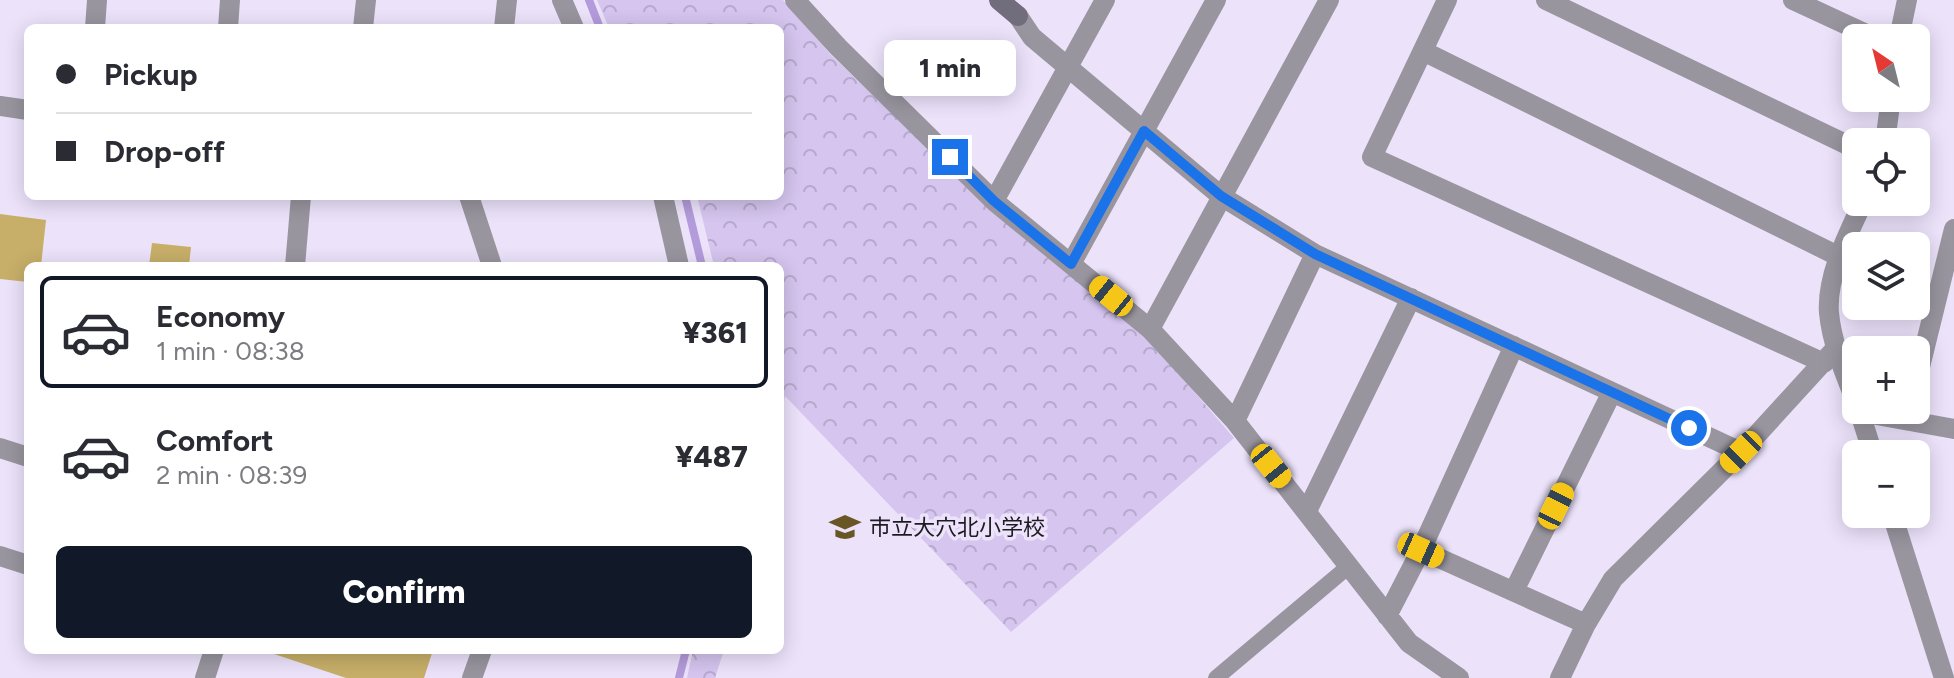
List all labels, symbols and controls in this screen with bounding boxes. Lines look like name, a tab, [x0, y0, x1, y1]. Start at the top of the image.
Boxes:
north arrow	[1842, 24, 1930, 112]
map controls	[1842, 24, 1930, 528]
callout: 1 min	[884, 41, 1016, 97]
text: 1 min	[919, 52, 981, 84]
text: Pickup	[104, 56, 198, 93]
button: locate	[1842, 128, 1930, 216]
text: Drop-off	[104, 133, 225, 170]
route end	[932, 139, 968, 175]
button: layers	[1842, 232, 1930, 320]
car	[1085, 272, 1137, 320]
icon: car	[60, 296, 132, 368]
text: Economy	[156, 298, 285, 335]
text: ¥361	[682, 314, 748, 351]
text: 1 min · 08:38	[156, 335, 305, 367]
button: +	[1842, 336, 1930, 424]
route start	[1671, 410, 1707, 446]
icon: car	[60, 420, 132, 492]
text: Comfort	[156, 422, 274, 459]
car	[1716, 427, 1766, 477]
text: ¥487	[675, 438, 748, 475]
car	[1247, 440, 1295, 492]
button: −	[1842, 440, 1930, 528]
text: 2 min · 08:39	[156, 459, 307, 491]
car	[1535, 479, 1577, 533]
school or university icon: 市立大穴北小学校	[828, 510, 862, 544]
place label: 市立大穴北小学校	[869, 514, 1045, 541]
car	[1394, 529, 1448, 571]
button: Confirm	[56, 546, 752, 638]

